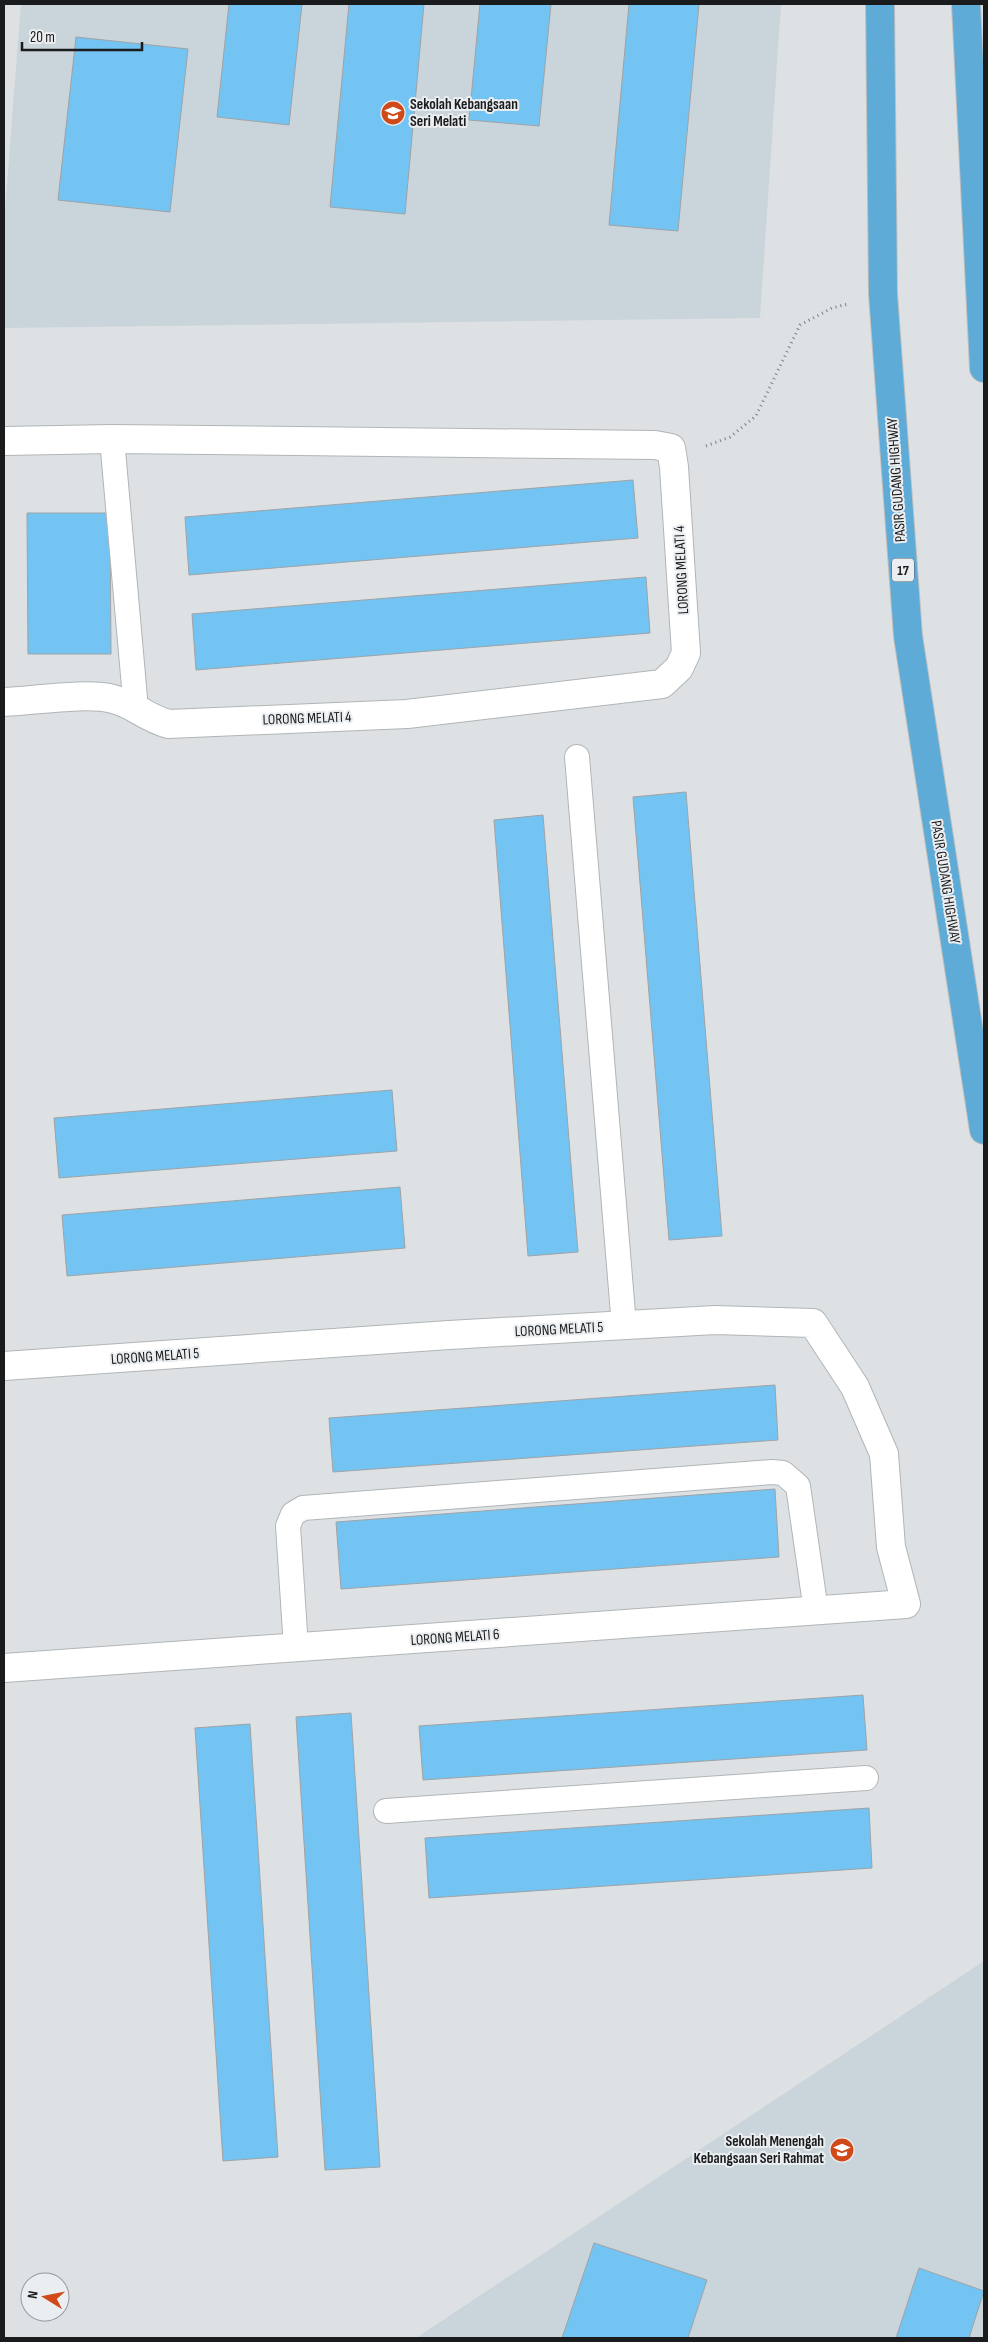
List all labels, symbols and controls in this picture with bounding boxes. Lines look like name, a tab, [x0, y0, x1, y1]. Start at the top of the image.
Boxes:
scale bar	[22, 20, 142, 52]
text: 20 m	[30, 28, 55, 47]
place label: Sekolah Kebangsaan Seri Melati	[410, 95, 518, 131]
school or university icon: Sekolah Kebangsaan Seri Melati	[380, 100, 406, 126]
street label: PASIR GUDANG HIGHWAY	[883, 416, 910, 543]
street label: LORONG MELATI 4	[670, 525, 693, 615]
road number: 17	[892, 558, 914, 582]
street label: LORONG MELATI 4	[262, 707, 352, 730]
street label: PASIR GUDANG HIGHWAY	[926, 819, 965, 946]
street label: LORONG MELATI 5	[514, 1318, 604, 1341]
street label: LORONG MELATI 5	[110, 1344, 200, 1369]
street label: LORONG MELATI 6	[410, 1625, 500, 1650]
place label: Sekolah Menengah Kebangsaan Seri Rahmat	[694, 2132, 824, 2168]
school or university icon: Sekolah Menengah Kebangsaan Seri Rahmat	[829, 2137, 855, 2163]
north arrow	[20, 2272, 70, 2322]
text: N	[24, 2290, 42, 2300]

